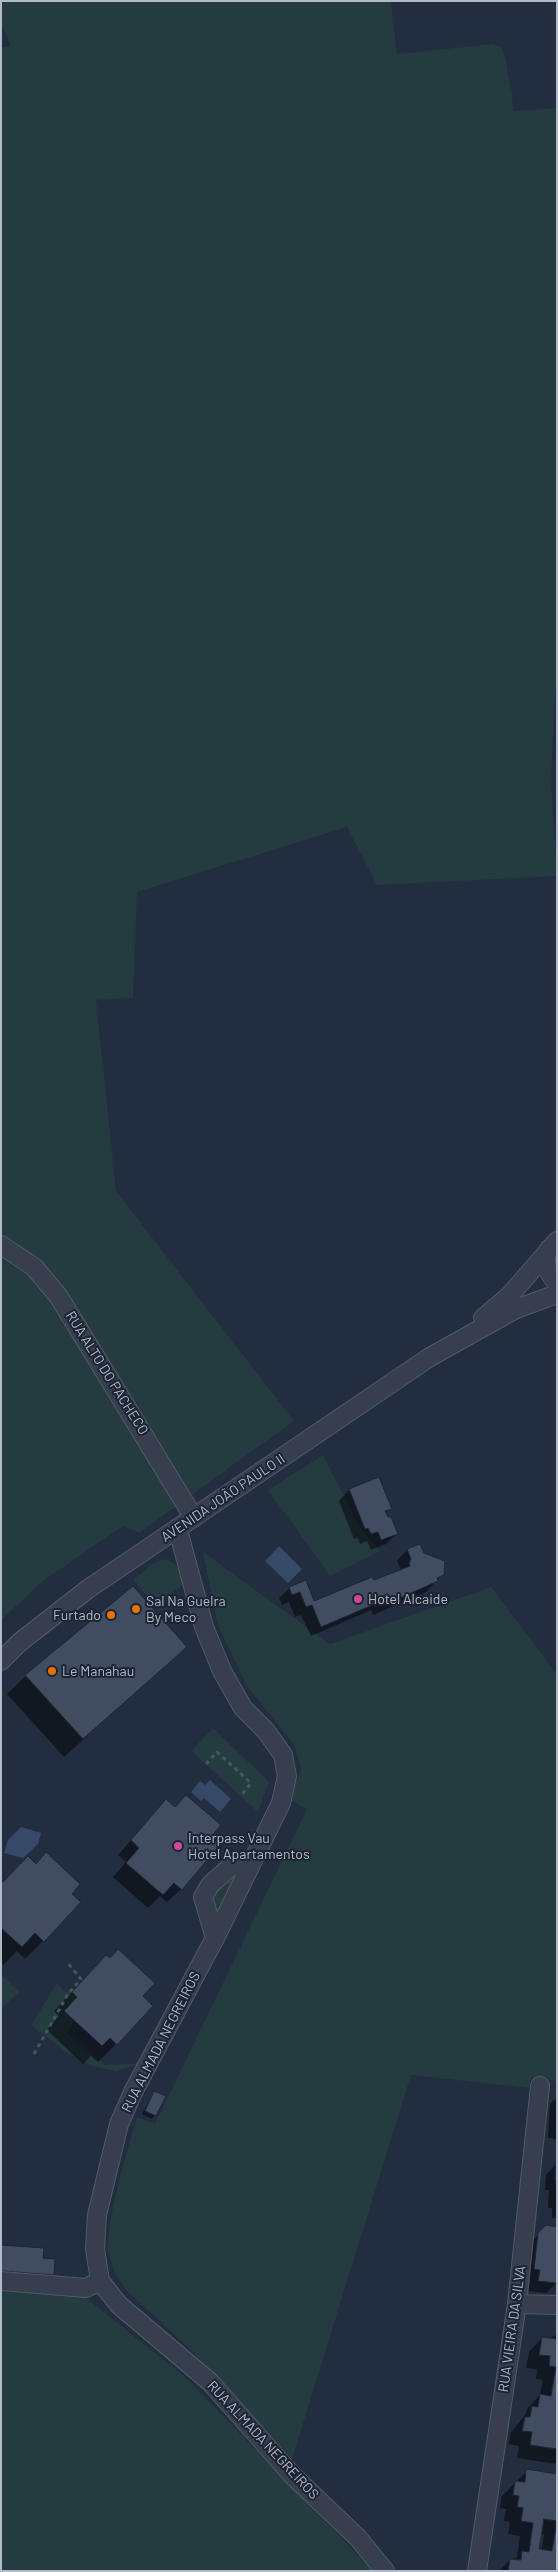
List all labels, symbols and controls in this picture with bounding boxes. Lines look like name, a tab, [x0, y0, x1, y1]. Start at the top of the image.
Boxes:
street label: RUA ALTO DO PACHECO	[62, 1308, 152, 1438]
street label: AVENIDA JOÃO PAULO II	[158, 1450, 288, 1546]
place label: Hotel Alcaide	[368, 1591, 448, 1607]
place label: Sal Na Guelra By Meco	[146, 1593, 226, 1625]
marker: Hotel Alcaide	[352, 1593, 364, 1605]
marker: Sal Na Guelra By Meco	[130, 1603, 142, 1615]
place label: Furtado	[53, 1607, 101, 1623]
marker: Furtado	[105, 1609, 117, 1621]
place label: Le Manahau	[62, 1663, 134, 1679]
marker: Le Manahau	[46, 1665, 58, 1677]
place label: Interpass Vau Hotel Apartamentos	[188, 1830, 310, 1862]
marker: Interpass Vau Hotel Apartamentos	[172, 1840, 184, 1852]
street label: RUA ALMADA NEGREIROS	[118, 1969, 204, 2115]
street label: RUA VIEIRA DA SILVA	[495, 2265, 529, 2393]
street label: RUA ALMADA NEGREIROS	[204, 2377, 322, 2503]

